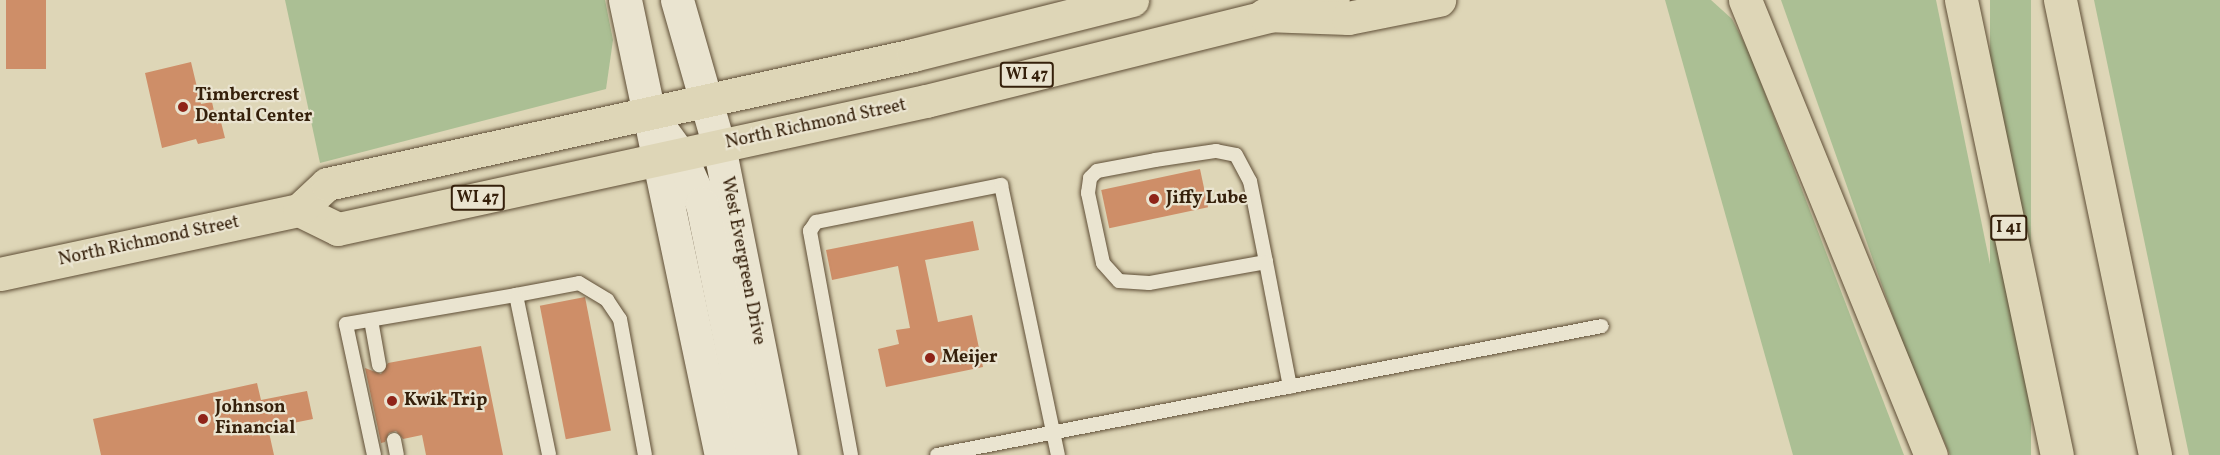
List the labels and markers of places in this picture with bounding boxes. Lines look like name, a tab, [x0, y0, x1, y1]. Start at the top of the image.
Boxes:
place label: Timbercrest Dental Center	[195, 86, 312, 128]
marker: Timbercrest Dental Center	[176, 100, 190, 114]
place label: Jiffy Lube	[1166, 188, 1248, 210]
marker: Jiffy Lube	[1147, 192, 1161, 206]
place label: Meijer	[942, 347, 997, 369]
marker: Meijer	[923, 351, 937, 365]
place label: Kwik Trip	[404, 390, 488, 412]
marker: Kwik Trip	[385, 394, 399, 408]
place label: Johnson Financial	[215, 398, 295, 440]
marker: Johnson Financial	[196, 412, 210, 426]

